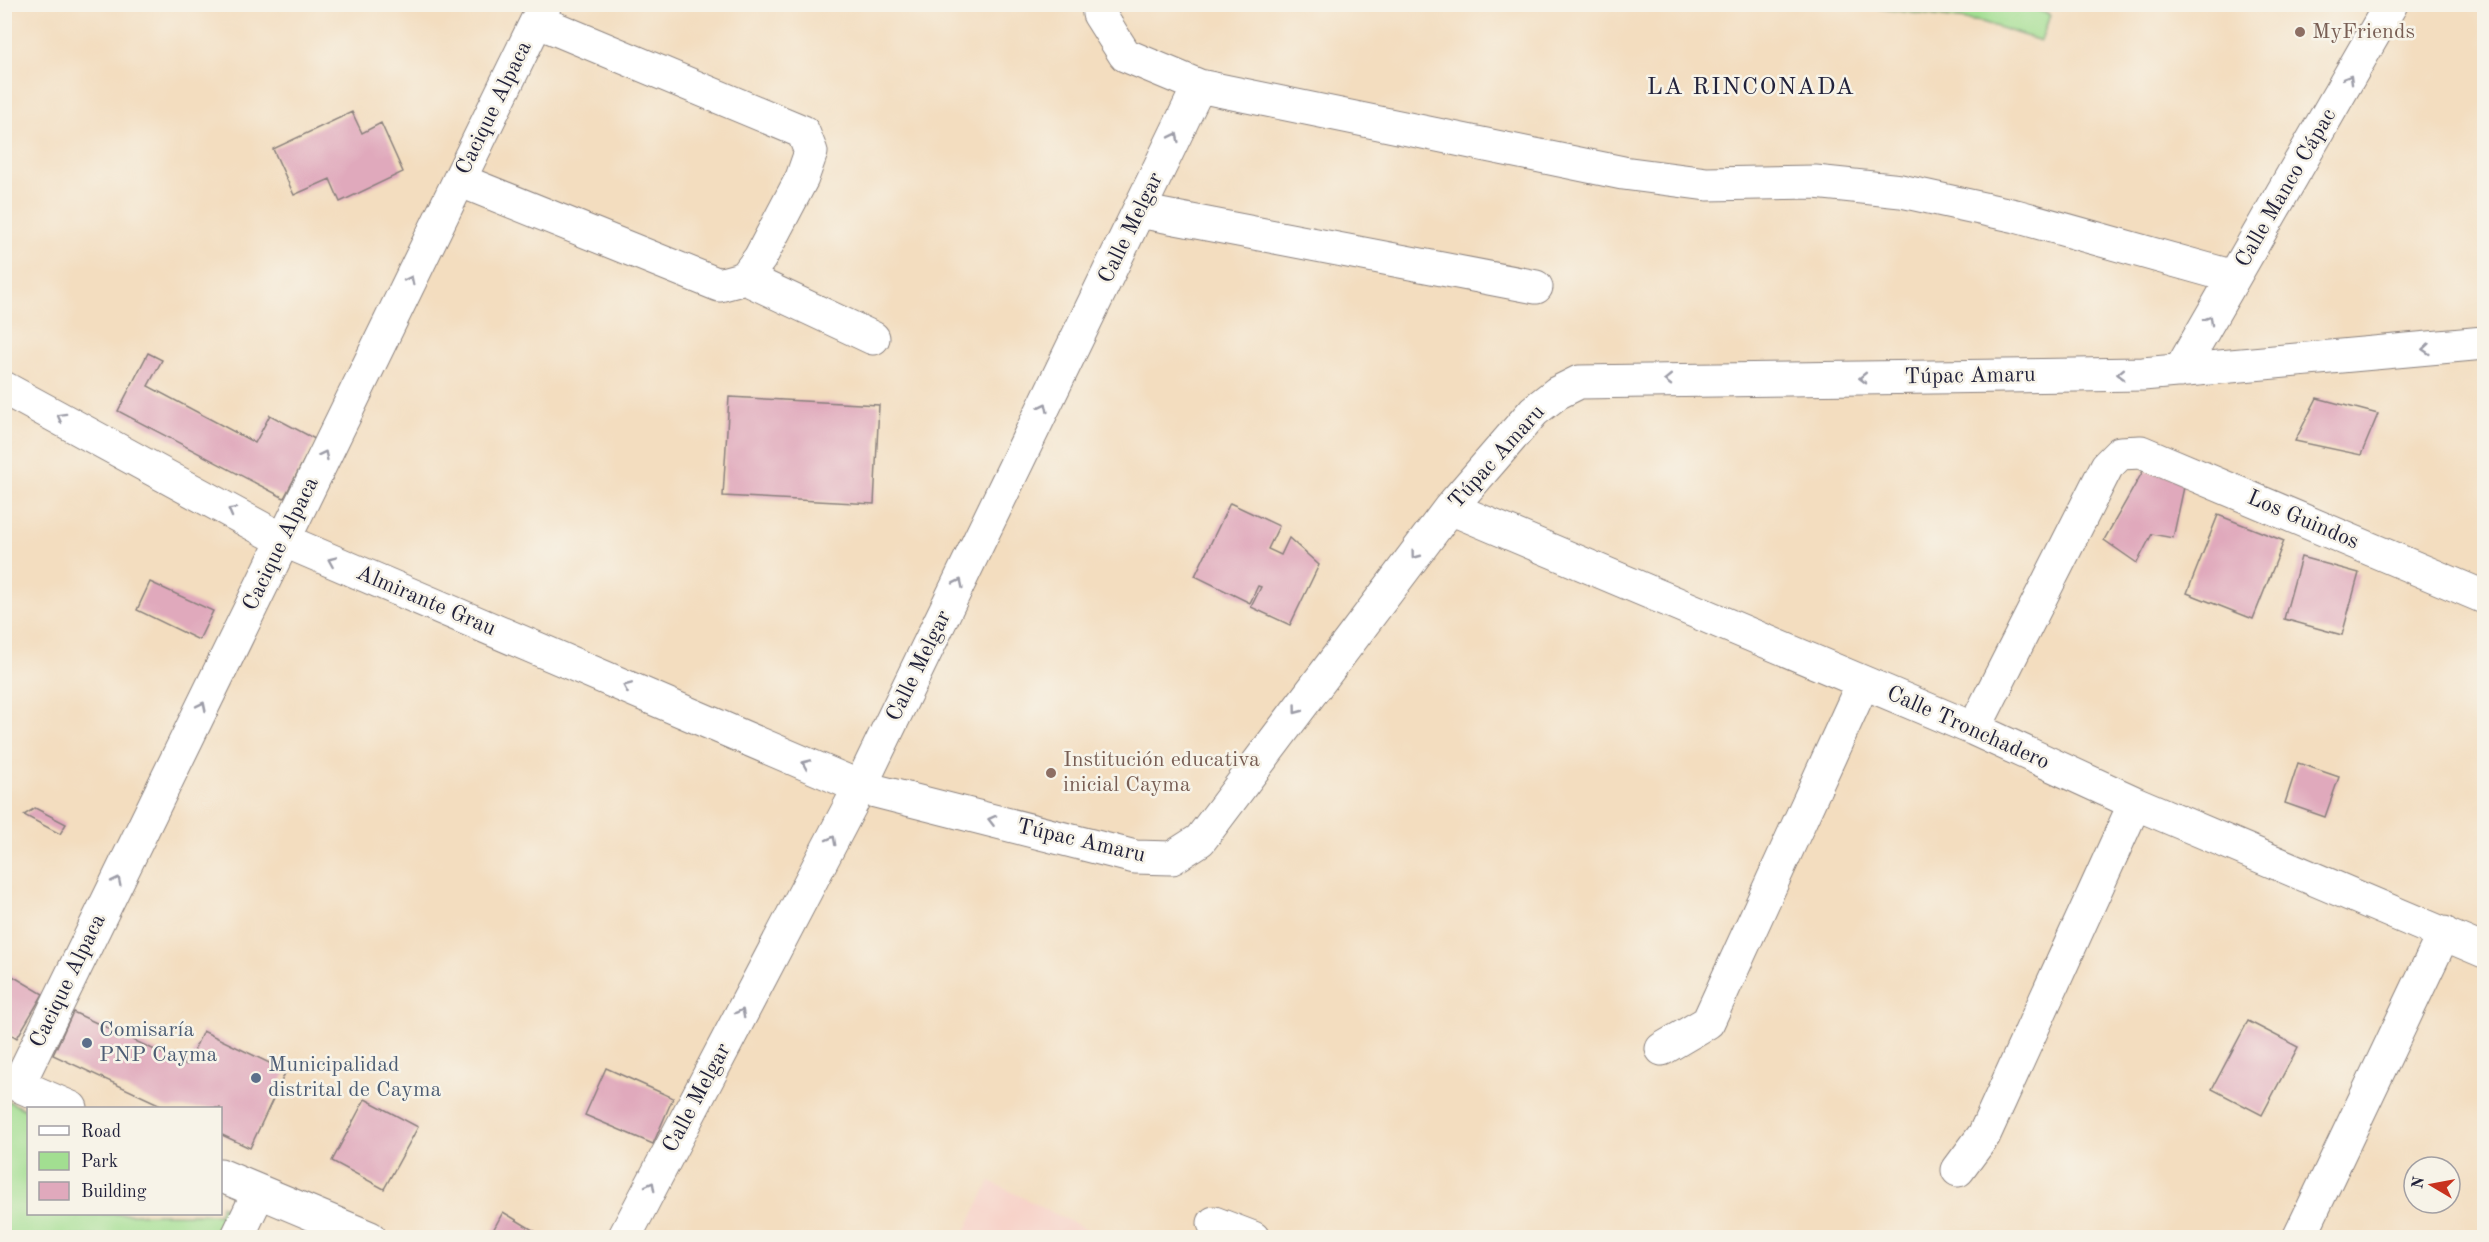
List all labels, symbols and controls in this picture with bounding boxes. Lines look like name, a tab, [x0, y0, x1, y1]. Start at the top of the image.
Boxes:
place label: MyFriends	[2312, 21, 2415, 43]
marker: MyFriends	[2293, 25, 2307, 39]
street label: Cacique Alpaca	[452, 38, 536, 178]
one-way arrow	[2341, 74, 2353, 85]
district label: LA RINCONADA	[1647, 76, 1855, 100]
street label: Calle Manco Cápac	[2232, 105, 2340, 271]
one-way arrow	[1167, 133, 1179, 144]
street label: Calle Melgar	[1095, 169, 1167, 287]
one-way arrow	[403, 275, 414, 286]
one-way arrow	[2202, 316, 2213, 326]
one-way arrow	[2422, 342, 2431, 355]
street label: Túpac Amaru	[1904, 364, 2036, 388]
one-way arrow	[2117, 368, 2126, 380]
one-way arrow	[1859, 372, 1868, 384]
one-way arrow	[1664, 374, 1673, 387]
street label: Túpac Amaru	[1445, 401, 1549, 513]
one-way arrow	[1037, 403, 1048, 414]
one-way arrow	[57, 413, 67, 424]
one-way arrow	[317, 450, 329, 461]
street label: Cacique Alpaca	[239, 474, 323, 614]
street label: Los Guindos	[2244, 487, 2362, 553]
one-way arrow	[228, 507, 238, 519]
one-way arrow	[1411, 548, 1422, 559]
one-way arrow	[327, 556, 338, 568]
street label: Almirante Grau	[353, 562, 499, 640]
one-way arrow	[951, 578, 963, 589]
street label: Calle Melgar	[883, 607, 955, 725]
one-way arrow	[622, 682, 633, 694]
street label: Calle Tronchadero	[1883, 682, 2053, 774]
one-way arrow	[195, 701, 207, 712]
one-way arrow	[1294, 704, 1305, 715]
place label: Institución educativa inicial Cayma	[1063, 749, 1260, 796]
one-way arrow	[802, 759, 813, 771]
marker: Institución educativa inicial Cayma	[1044, 766, 1058, 780]
one-way arrow	[987, 815, 997, 828]
street label: Túpac Amaru	[1015, 816, 1148, 867]
one-way arrow	[825, 836, 836, 847]
one-way arrow	[109, 876, 121, 887]
street label: Cacique Alpaca	[26, 911, 110, 1051]
one-way arrow	[734, 1009, 745, 1019]
place label: Comisaría PNP Cayma	[99, 1019, 217, 1066]
marker: Comisaría PNP Cayma	[80, 1036, 94, 1050]
street label: Calle Melgar	[659, 1040, 735, 1156]
place label: Municipalidad distrital de Cayma	[268, 1054, 441, 1101]
marker: Municipalidad distrital de Cayma	[249, 1071, 263, 1085]
legend	[27, 1107, 222, 1215]
text: Road	[81, 1123, 121, 1141]
text: Park	[81, 1153, 118, 1171]
north arrow	[2402, 1155, 2462, 1215]
text: N	[2410, 1175, 2428, 1190]
one-way arrow	[644, 1181, 655, 1192]
text: Building	[81, 1183, 147, 1201]

